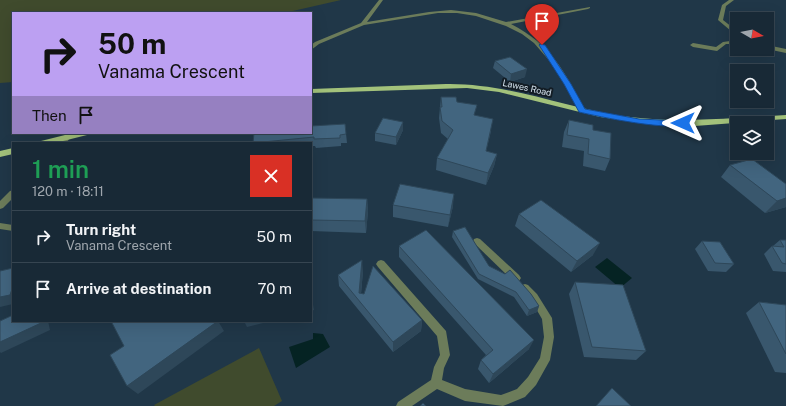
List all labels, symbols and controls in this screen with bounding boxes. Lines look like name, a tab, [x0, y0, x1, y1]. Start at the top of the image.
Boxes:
pin	[525, 4, 559, 45]
icon: arrive	[531, 10, 553, 32]
north arrow	[730, 12, 774, 56]
map controls	[730, 12, 774, 160]
text: 50 m	[98, 27, 166, 60]
icon: right	[32, 28, 84, 80]
text: Vanama Crescent	[98, 61, 245, 82]
button: search	[730, 64, 774, 108]
street label: Lawes Road	[502, 77, 553, 98]
position arrow	[662, 102, 704, 144]
icon: arrive	[75, 104, 97, 126]
text: Then	[32, 107, 67, 124]
button: layers	[730, 116, 774, 160]
text: 1 min	[32, 155, 89, 183]
button: close	[250, 155, 292, 197]
text: 120 m · 18:11	[32, 184, 104, 199]
text: Turn right	[66, 221, 136, 238]
icon: right	[32, 226, 54, 248]
text: 50 m	[257, 228, 292, 245]
text: Vanama Crescent	[66, 238, 172, 253]
icon: arrive	[32, 278, 54, 300]
text: Arrive at destination	[66, 280, 211, 297]
text: 70 m	[257, 280, 292, 297]

